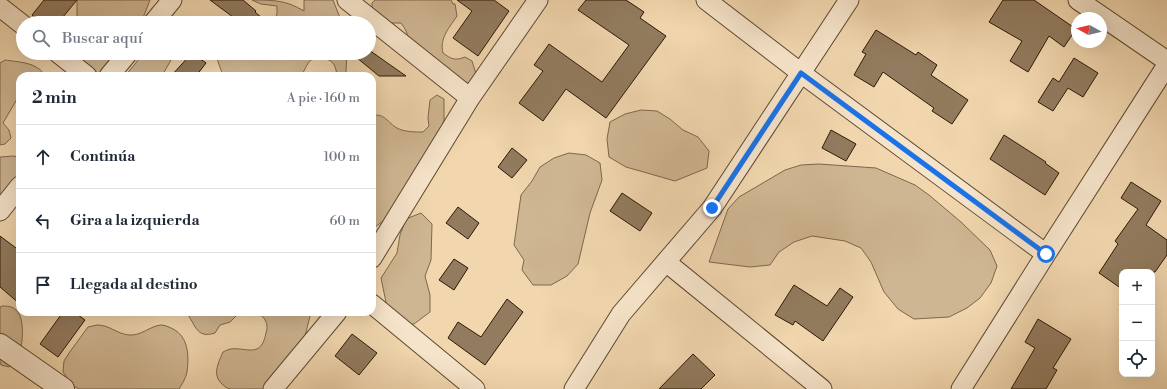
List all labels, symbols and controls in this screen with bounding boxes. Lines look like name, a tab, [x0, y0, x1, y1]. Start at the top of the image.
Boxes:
north arrow	[1071, 12, 1107, 48]
search box	[16, 16, 376, 60]
icon: search	[30, 27, 52, 49]
text: Buscar aquí	[62, 29, 143, 48]
text: 2 min	[32, 87, 77, 109]
text: A pie · 160 m	[287, 90, 360, 106]
icon: ahead	[32, 146, 54, 168]
text: Continúa	[70, 147, 135, 166]
text: 100 m	[324, 149, 360, 165]
route end	[703, 199, 721, 217]
icon: left	[32, 210, 54, 232]
text: Gira a la izquierda	[70, 211, 200, 230]
text: 60 m	[329, 213, 360, 229]
route start	[1037, 245, 1055, 263]
map controls	[1119, 269, 1155, 377]
button: +	[1119, 269, 1155, 305]
icon: arrive	[32, 274, 54, 296]
text: Llegada al destino	[70, 275, 198, 294]
button: −	[1119, 305, 1155, 341]
button: locate	[1119, 341, 1155, 377]

